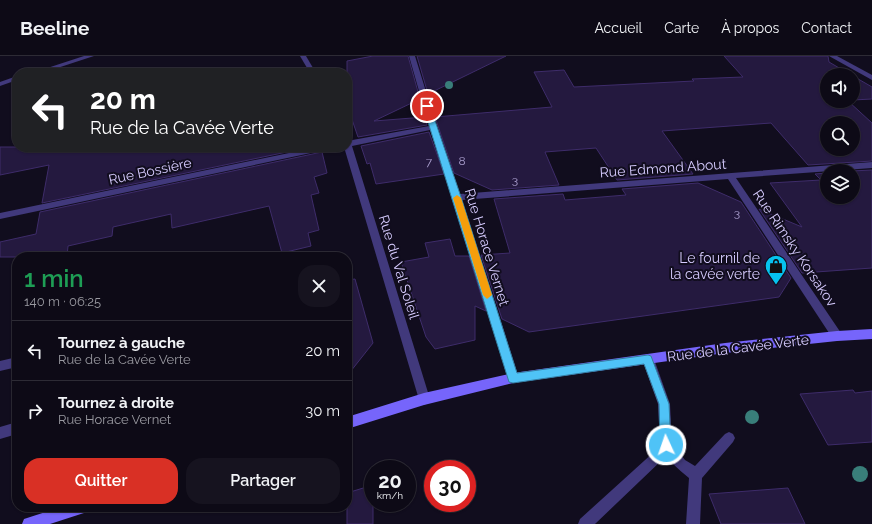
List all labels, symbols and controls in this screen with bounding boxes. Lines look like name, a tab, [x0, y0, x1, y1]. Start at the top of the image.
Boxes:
text: Beeline	[20, 17, 89, 39]
text: Accueil	[594, 20, 642, 36]
text: Carte	[664, 20, 699, 36]
text: À propos	[721, 20, 779, 36]
text: Contact	[801, 20, 852, 36]
map controls	[820, 68, 860, 204]
button: sound	[820, 68, 860, 108]
text: 20 m	[90, 83, 156, 116]
icon: left	[24, 84, 76, 136]
pin	[410, 89, 444, 123]
icon: arrive	[416, 95, 438, 117]
button: search	[820, 116, 860, 156]
text: Rue de la Cavée Verte	[90, 117, 274, 138]
street label: Rue Bossière	[107, 154, 193, 188]
house number: 8	[458, 154, 466, 168]
house number: 7	[426, 155, 433, 169]
street label: Rue Edmond About	[599, 156, 727, 180]
button: layers	[820, 164, 860, 204]
house number: 3	[512, 173, 518, 187]
street label: Rue Horace Vernet	[462, 186, 513, 308]
street label: Rue Rimsky Korsakov	[750, 186, 840, 310]
house number: 3	[734, 206, 740, 220]
street label: Rue du Val Soleil	[376, 213, 423, 321]
place label: Le fournil de la cavée verte	[670, 250, 760, 282]
shop icon: Le fournil de la cavée verte	[763, 253, 789, 286]
text: 1 min	[24, 264, 84, 293]
button: close	[298, 265, 340, 307]
text: 140 m · 06:25	[24, 294, 101, 309]
street label: Rue de la Cavée Verte	[666, 331, 810, 365]
text: Tournez à gauche	[58, 334, 185, 352]
icon: left	[24, 340, 46, 362]
text: 20 m	[305, 342, 340, 360]
text: Rue de la Cavée Verte	[58, 352, 191, 367]
text: Tournez à droite	[58, 394, 174, 412]
icon: right	[24, 400, 46, 422]
text: 30 m	[305, 402, 340, 420]
text: Rue Horace Vernet	[58, 412, 171, 427]
position arrow	[645, 424, 687, 466]
button: Quitter	[24, 458, 178, 504]
button: Partager	[186, 458, 340, 504]
speed limit sign: 30	[424, 460, 476, 512]
text: 20	[378, 469, 402, 493]
text: km/h	[377, 490, 403, 501]

